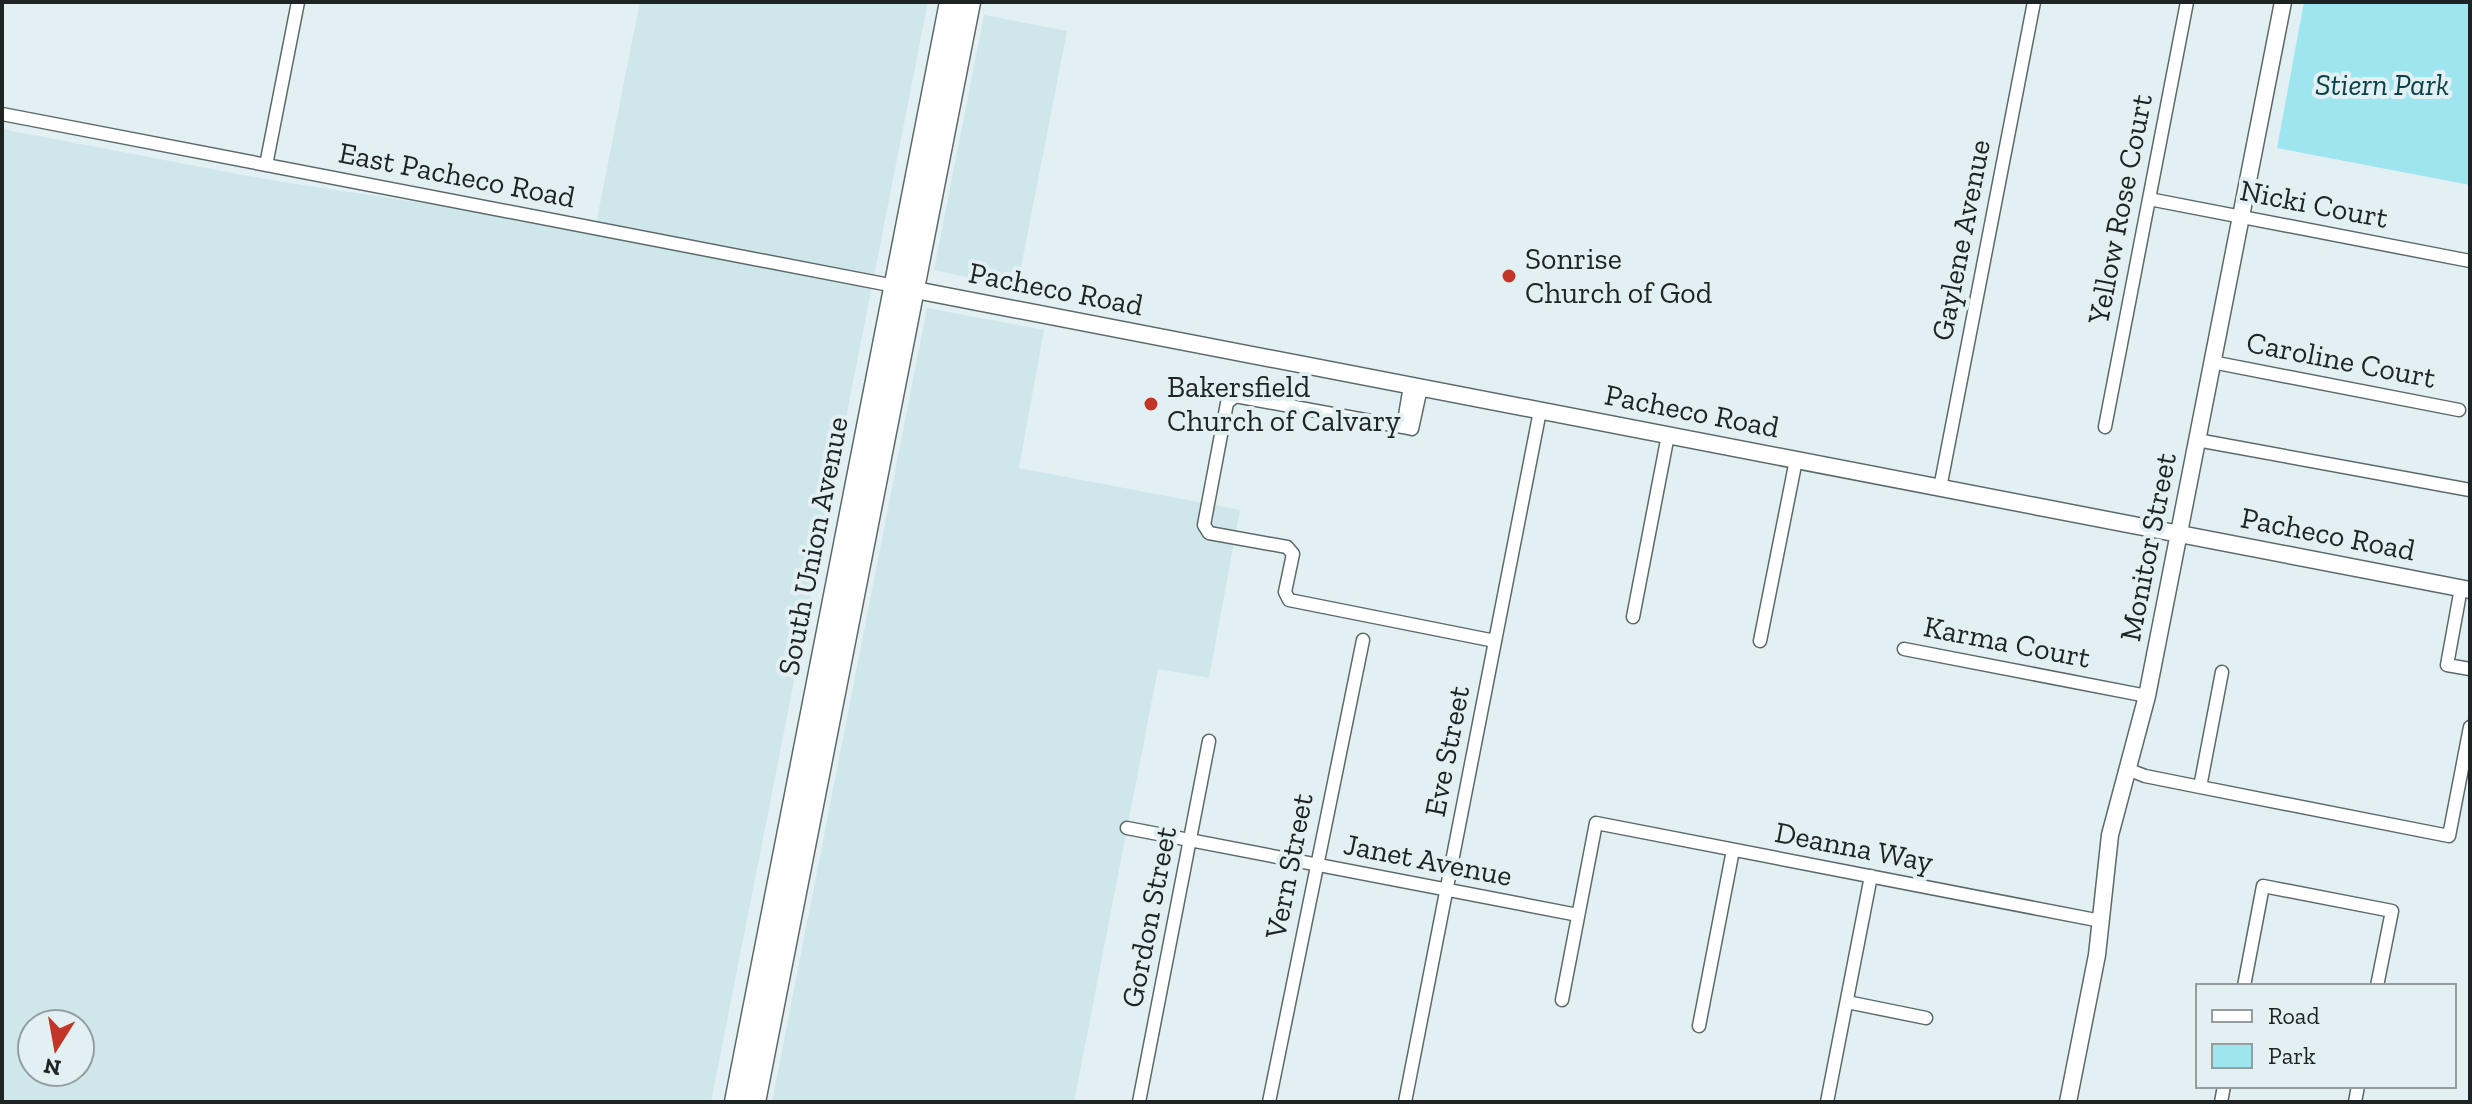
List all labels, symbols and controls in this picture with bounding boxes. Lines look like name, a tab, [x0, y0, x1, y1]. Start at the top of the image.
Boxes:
park label: Stiern Park	[2315, 67, 2449, 103]
street label: Yellow Rose Court	[2080, 91, 2160, 328]
street label: East Pacheco Road	[336, 134, 579, 216]
street label: Gaylene Avenue	[1924, 137, 1998, 343]
street label: Nicki Court	[2237, 172, 2391, 236]
place label: Sonrise Church of God	[1525, 241, 1713, 311]
street label: Pacheco Road	[966, 254, 1147, 324]
marker: Sonrise Church of God	[1500, 267, 1518, 285]
street label: Caroline Court	[2243, 324, 2439, 396]
place label: Bakersfield Church of Calvary	[1167, 369, 1401, 439]
street label: Pacheco Road	[1602, 376, 1783, 446]
marker: Bakersfield Church of Calvary	[1142, 395, 1160, 413]
street label: South Union Avenue	[770, 414, 856, 678]
street label: Monitor Street	[2112, 450, 2184, 644]
street label: Pacheco Road	[2238, 499, 2419, 569]
street label: Karma Court	[1921, 608, 2093, 676]
street label: Eve Street	[1417, 683, 1477, 819]
street label: Vern Street	[1257, 790, 1321, 943]
street label: Deanna Way	[1772, 814, 1937, 880]
street label: Gordon Street	[1114, 823, 1184, 1011]
street label: Janet Avenue	[1341, 826, 1515, 894]
legend	[2196, 984, 2456, 1088]
text: Road	[2268, 1001, 2320, 1030]
north arrow	[16, 1008, 96, 1088]
text: Park	[2268, 1041, 2316, 1070]
text: N	[41, 1052, 63, 1082]

